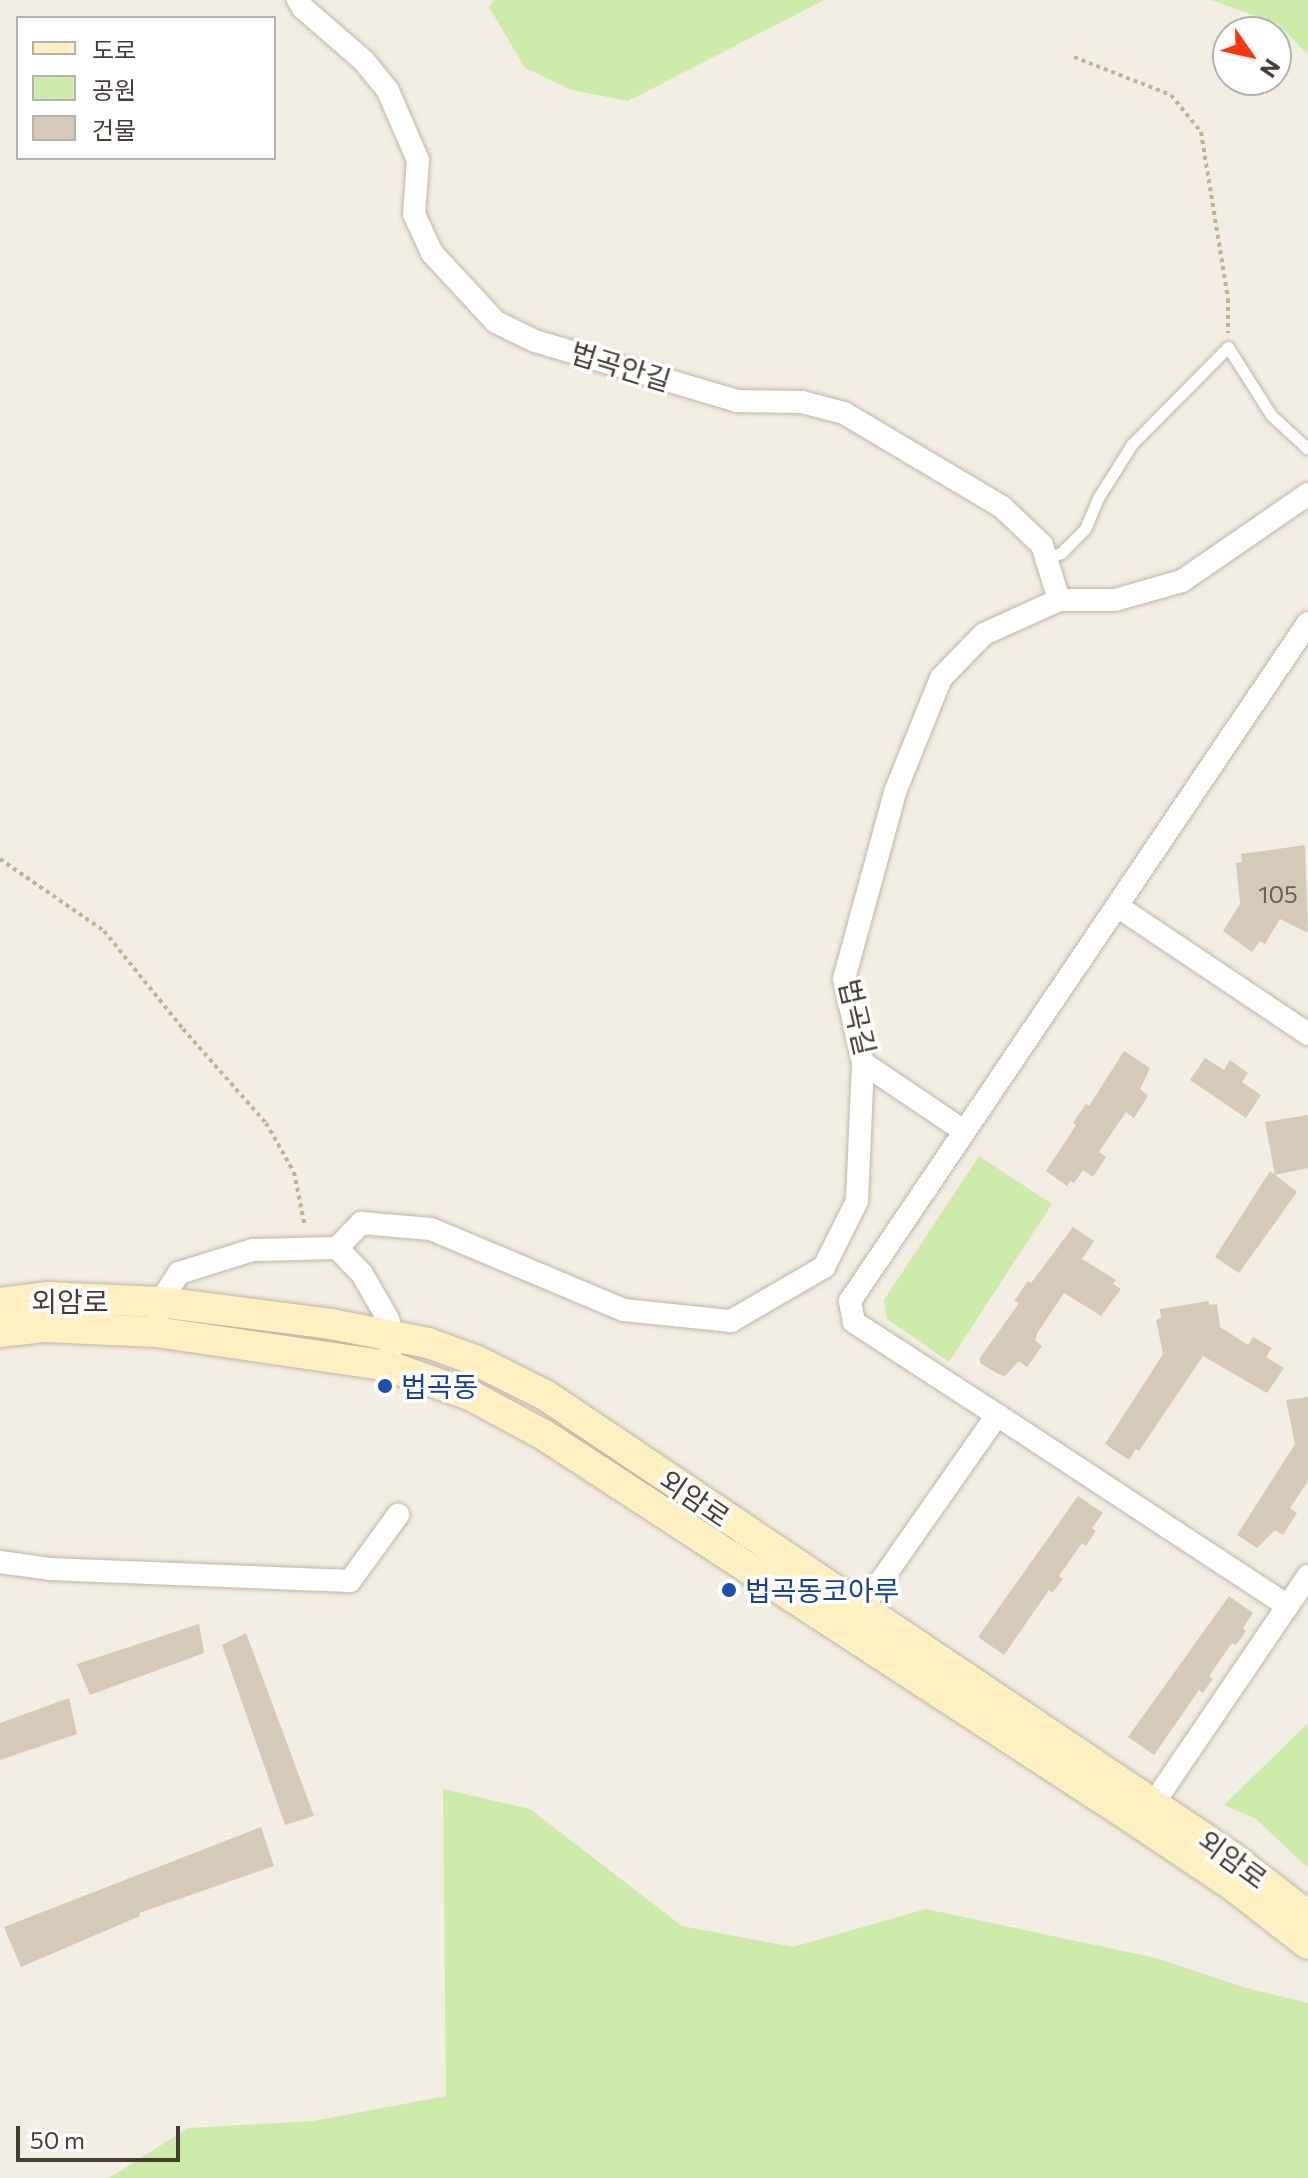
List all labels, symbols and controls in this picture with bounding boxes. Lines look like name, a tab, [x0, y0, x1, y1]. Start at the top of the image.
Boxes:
legend	[16, 16, 276, 160]
north arrow	[1212, 16, 1292, 96]
text: 도로	[92, 35, 136, 64]
text: N	[1255, 54, 1286, 83]
text: 공원	[92, 75, 136, 104]
text: 건물	[92, 115, 136, 144]
street label: 법곡안길	[567, 335, 675, 397]
house number: 105	[1258, 880, 1298, 908]
street label: 법곡길	[833, 976, 883, 1058]
street label: 외암로	[31, 1284, 109, 1318]
place label: 법곡동	[401, 1369, 478, 1403]
marker: 법곡동	[376, 1377, 394, 1395]
street label: 외암로	[654, 1462, 736, 1534]
place label: 법곡동코아루	[745, 1573, 900, 1607]
marker: 법곡동코아루	[720, 1581, 738, 1599]
street label: 외암로	[1192, 1823, 1274, 1895]
scale bar	[20, 2110, 184, 2160]
text: 50 m	[30, 2125, 85, 2154]

